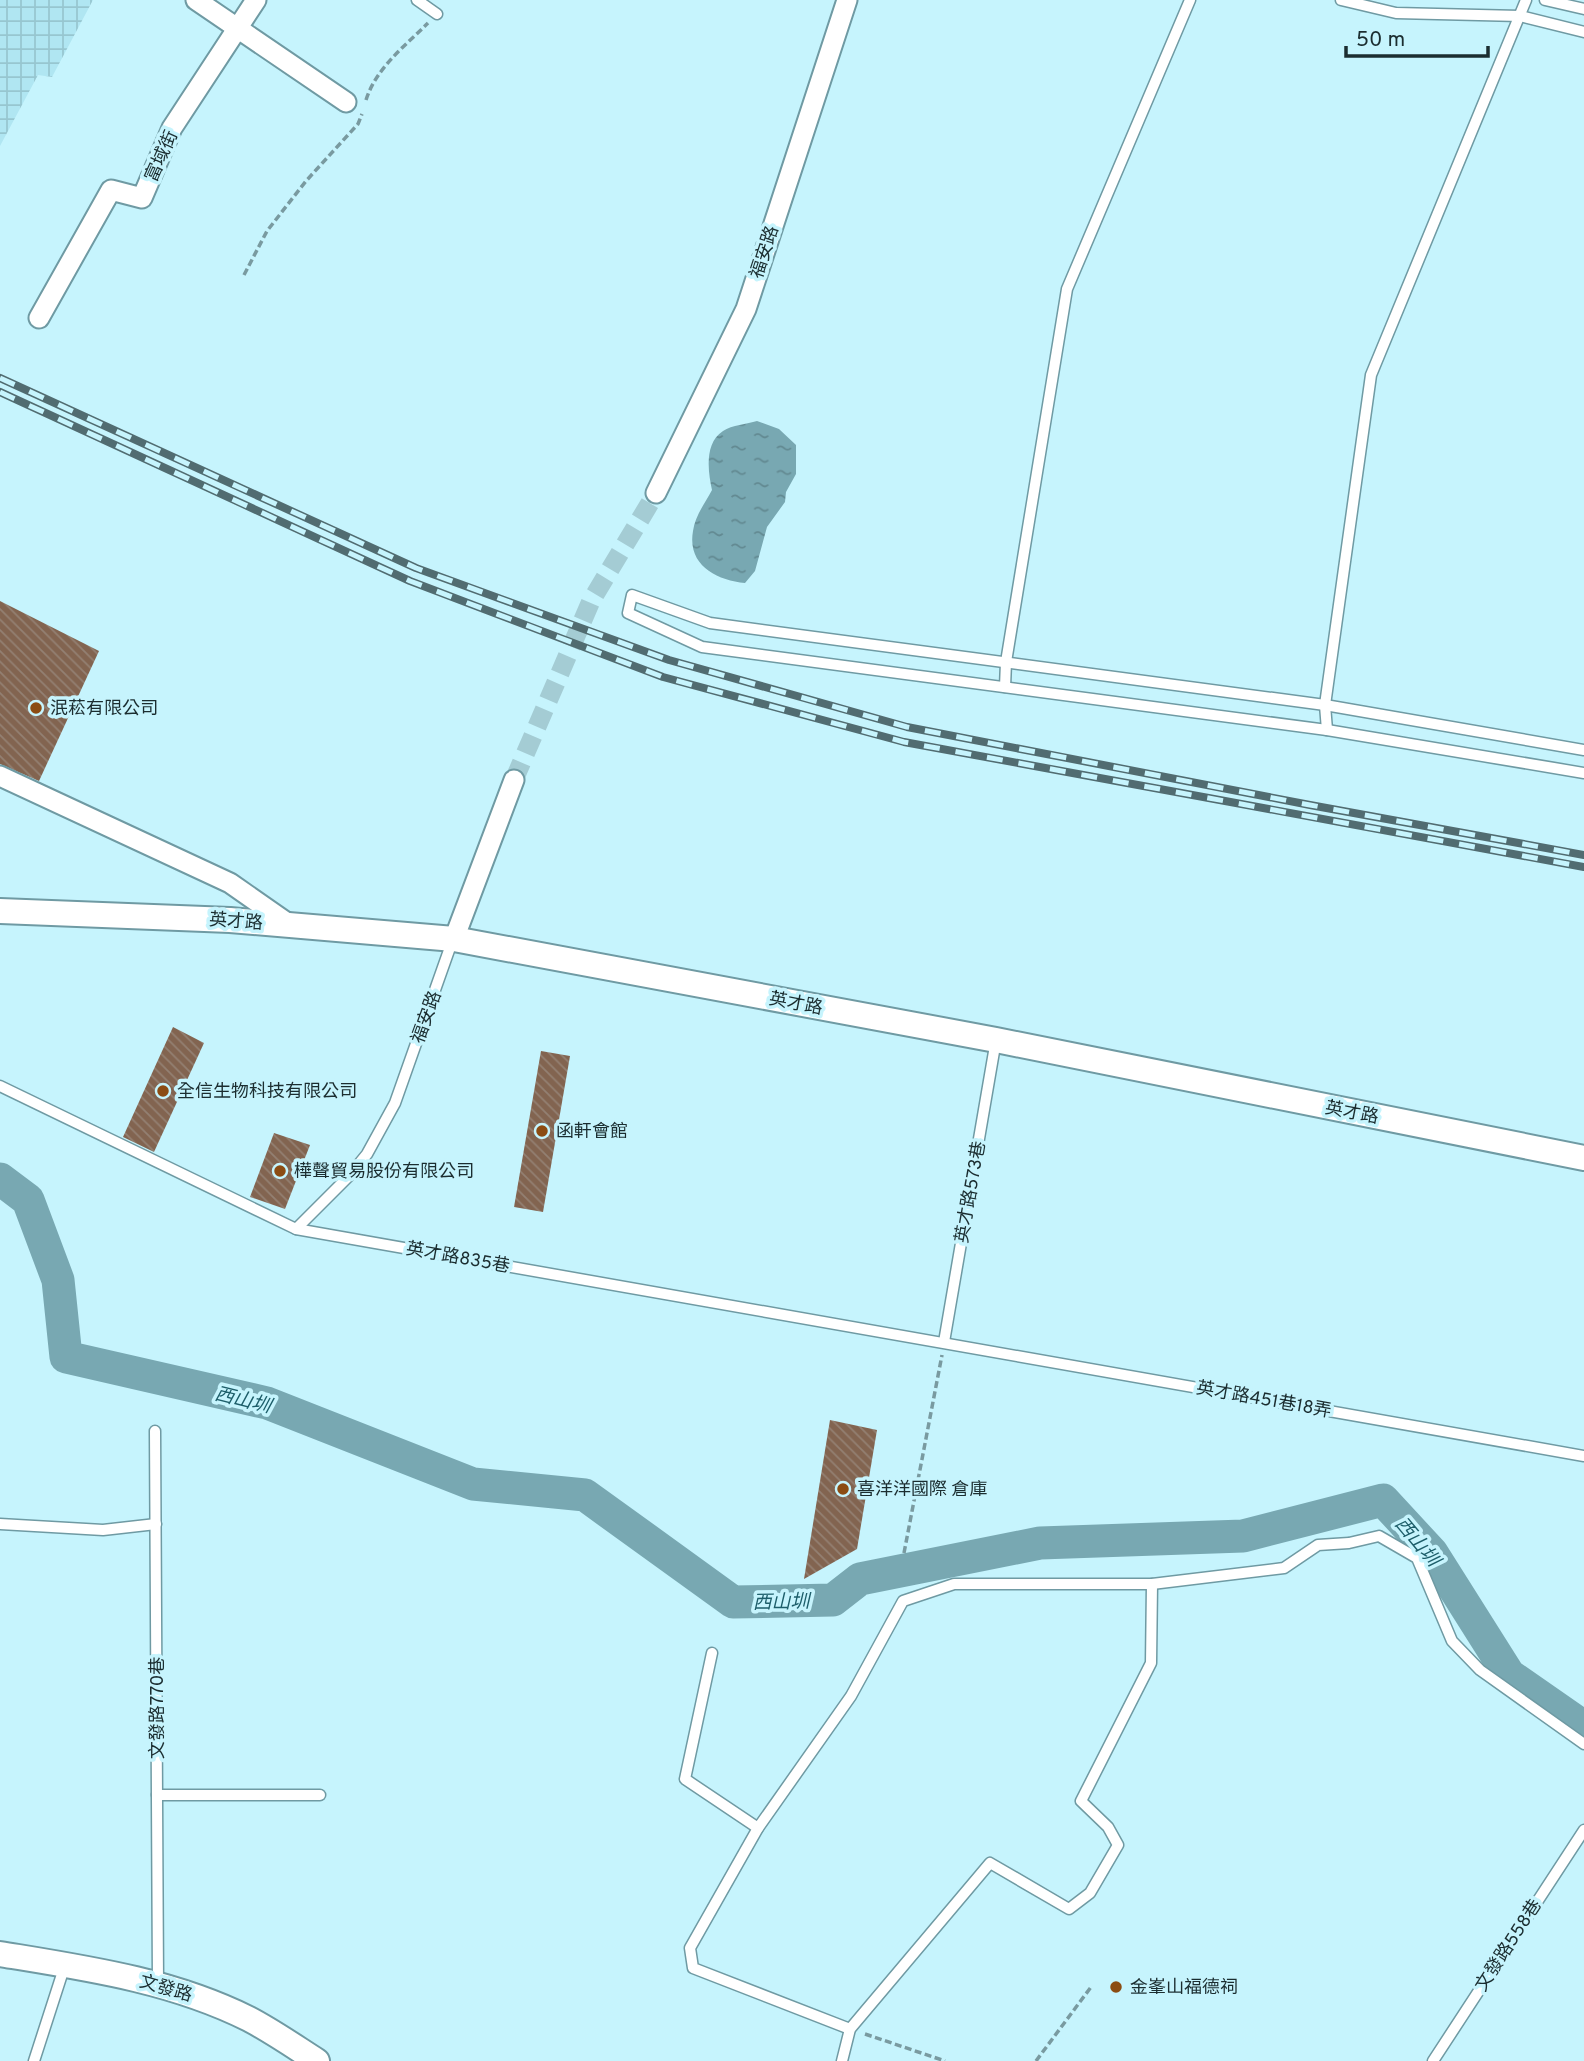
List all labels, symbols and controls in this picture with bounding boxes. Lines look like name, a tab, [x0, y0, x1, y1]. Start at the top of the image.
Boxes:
scale bar	[1346, 14, 1488, 58]
text: 50 m	[1356, 27, 1405, 54]
street label: 富域街	[141, 127, 184, 186]
street label: 福安路	[746, 223, 785, 282]
place label: 泯菘有限公司	[50, 698, 158, 721]
marker: 泯菘有限公司	[28, 700, 44, 716]
street label: 英才路	[208, 909, 264, 936]
street label: 福安路	[407, 988, 447, 1047]
street label: 英才路	[767, 988, 824, 1021]
place label: 全信生物科技有限公司	[177, 1081, 357, 1104]
marker: 全信生物科技有限公司	[155, 1083, 171, 1099]
street label: 英才路	[1323, 1097, 1380, 1130]
place label: 函軒會館	[556, 1121, 628, 1144]
marker: 函軒會館	[534, 1123, 550, 1139]
street label: 英才路573巷	[951, 1140, 992, 1245]
place label: 樺聲貿易股份有限公司	[294, 1161, 474, 1184]
marker: 樺聲貿易股份有限公司	[272, 1163, 288, 1179]
street label: 英才路835巷	[404, 1238, 511, 1279]
street label: 英才路451巷18弄	[1194, 1377, 1333, 1424]
water label: 西山圳	[212, 1382, 276, 1420]
place label: 喜洋洋國際 倉庫	[857, 1479, 987, 1502]
marker: 喜洋洋國際 倉庫	[835, 1481, 851, 1497]
water label: 西山圳	[1389, 1513, 1446, 1574]
water label: 西山圳	[752, 1590, 813, 1615]
street label: 文發路770巷	[147, 1657, 170, 1759]
street label: 文發路558巷	[1471, 1895, 1548, 1996]
street label: 文發路	[136, 1971, 195, 2008]
place label: 金峯山福德祠	[1130, 1977, 1238, 2000]
marker: 金峯山福德祠	[1108, 1979, 1124, 1995]

